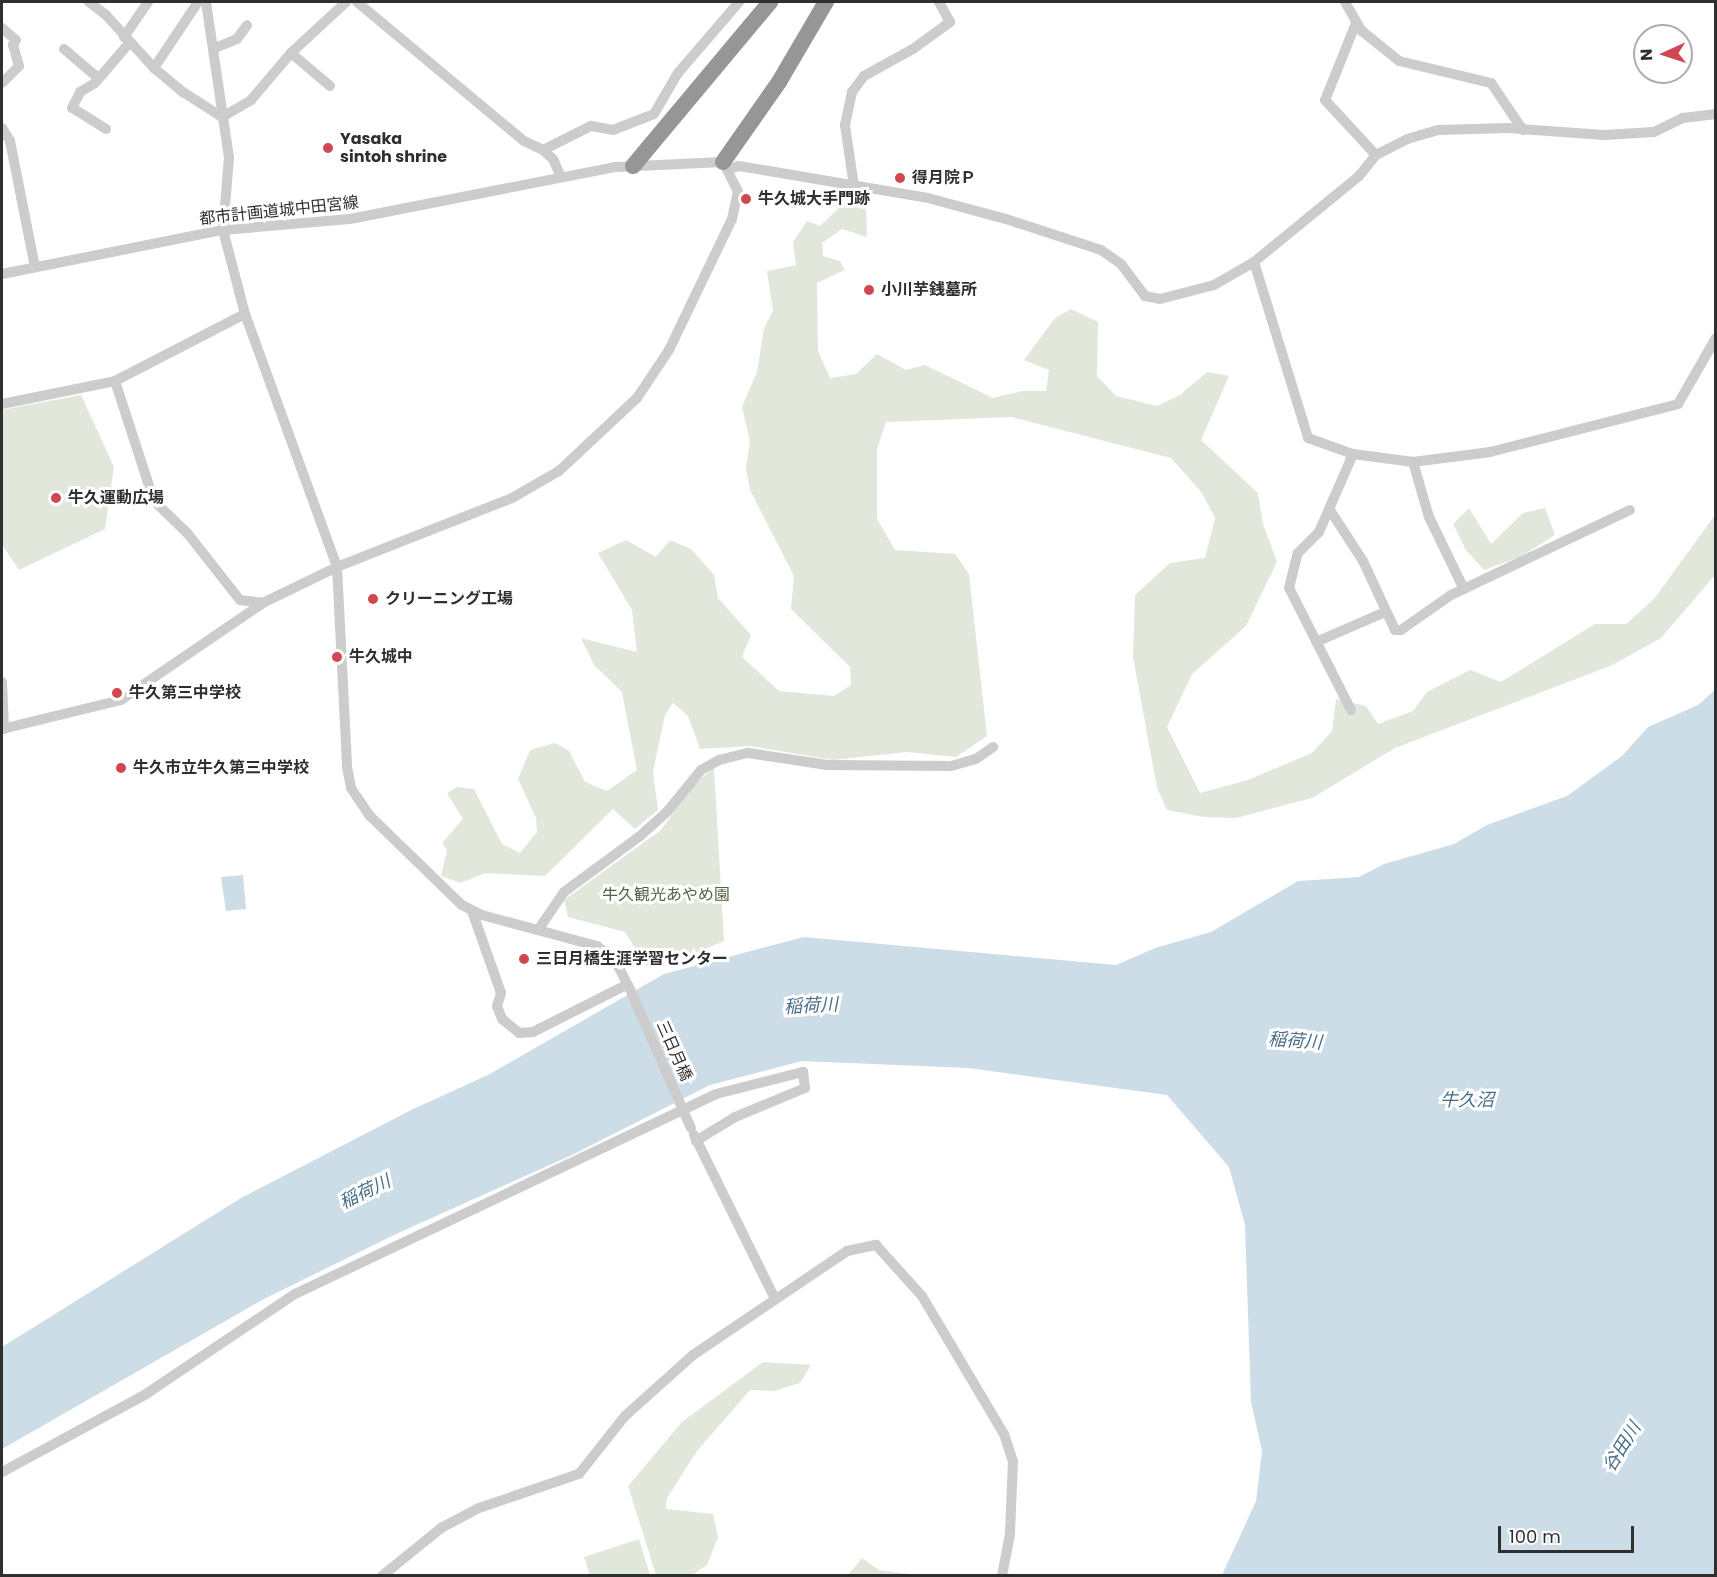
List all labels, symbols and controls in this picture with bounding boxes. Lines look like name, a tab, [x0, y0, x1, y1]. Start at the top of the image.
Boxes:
north arrow	[1633, 24, 1693, 84]
text: N	[1635, 48, 1658, 61]
place label: Yasaka sintoh shrine	[340, 129, 447, 167]
marker: Yasaka sintoh shrine	[321, 141, 335, 155]
place label: 得月院Ｐ	[912, 168, 976, 188]
marker: 得月院Ｐ	[893, 171, 907, 185]
place label: 牛久城大手門跡	[758, 189, 870, 209]
marker: 牛久城大手門跡	[739, 192, 753, 206]
street label: 都市計画道城中田宮線	[198, 193, 360, 229]
place label: 小川芋銭墓所	[881, 280, 977, 300]
marker: 小川芋銭墓所	[862, 283, 876, 297]
place label: 牛久運動広場	[68, 488, 164, 508]
marker: 牛久運動広場	[49, 491, 63, 505]
place label: クリーニング工場	[385, 589, 513, 609]
marker: クリーニング工場	[366, 592, 380, 606]
place label: 牛久城中	[349, 647, 413, 667]
marker: 牛久城中	[330, 650, 344, 664]
place label: 牛久第三中学校	[129, 683, 241, 703]
marker: 牛久第三中学校	[110, 686, 124, 700]
place label: 牛久市立牛久第三中学校	[133, 758, 309, 778]
marker: 牛久市立牛久第三中学校	[114, 761, 128, 775]
park label: 牛久観光あやめ園	[602, 885, 730, 905]
place label: 三日月橋生涯学習センター	[536, 949, 728, 969]
marker: 三日月橋生涯学習センター	[517, 952, 531, 966]
water label: 稲荷川	[783, 994, 839, 1018]
street label: 三日月橋	[652, 1018, 696, 1084]
water label: 稲荷川	[1267, 1028, 1323, 1054]
water label: 牛久沼	[1440, 1089, 1494, 1111]
water label: 稲荷川	[336, 1170, 394, 1214]
water label: 谷田川	[1599, 1418, 1645, 1476]
scale bar	[1501, 1514, 1638, 1552]
text: 100 m	[1509, 1524, 1561, 1549]

